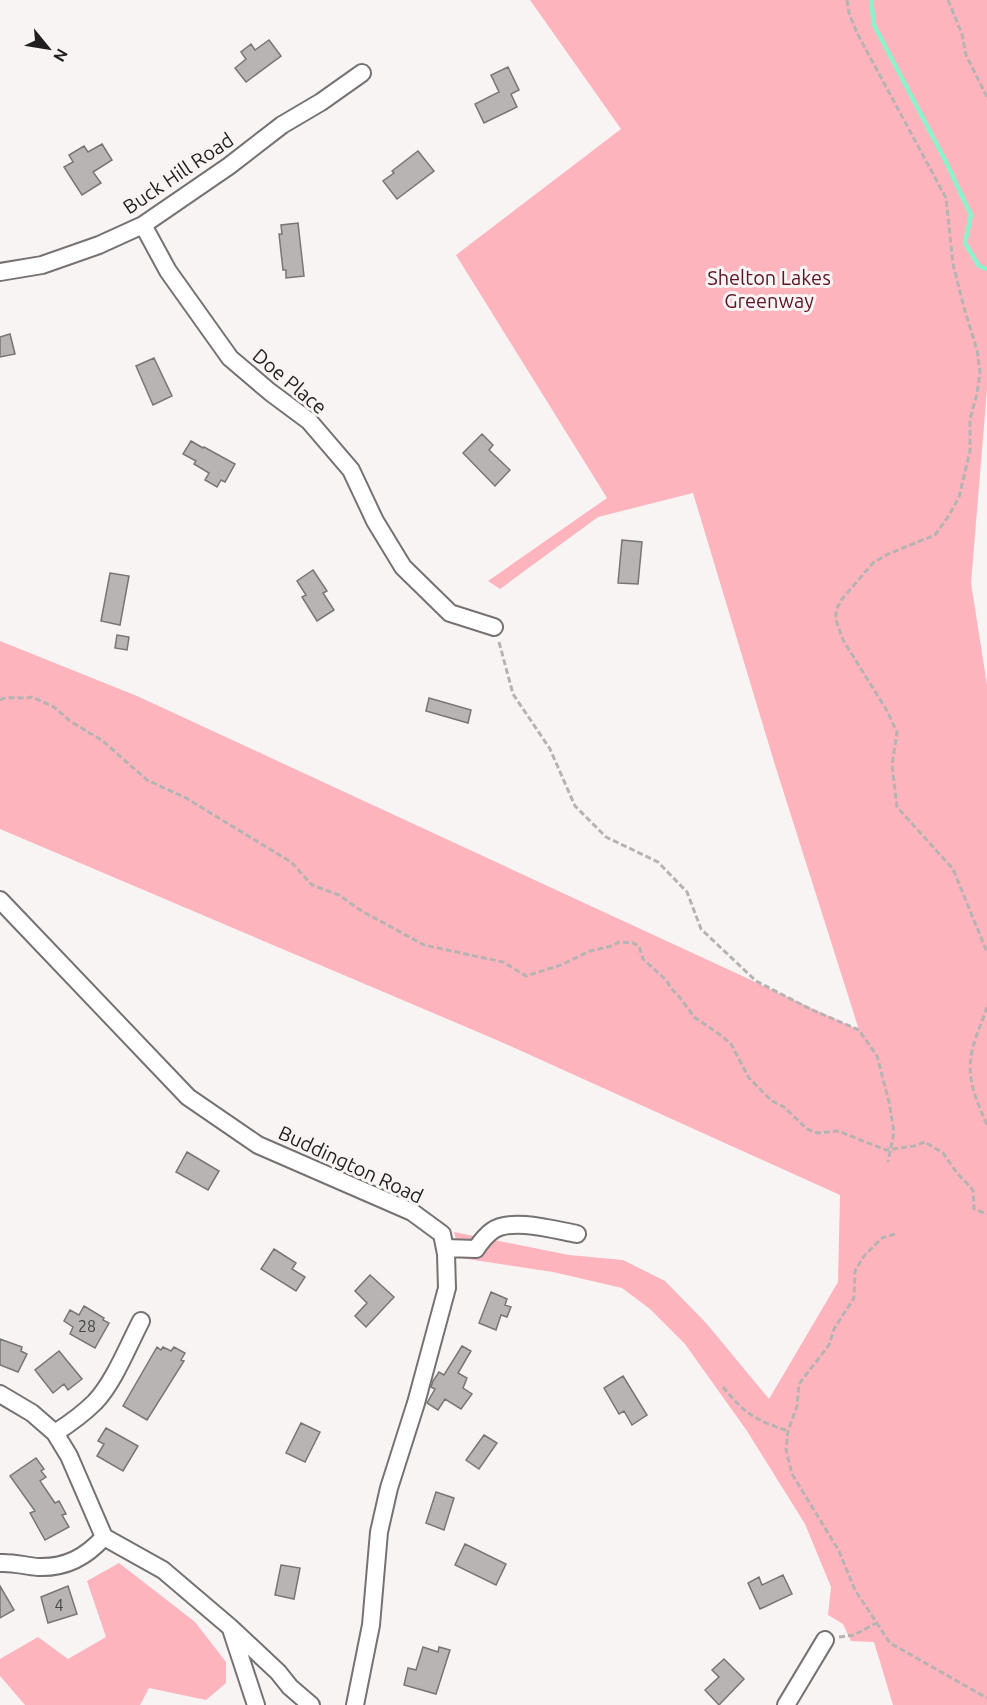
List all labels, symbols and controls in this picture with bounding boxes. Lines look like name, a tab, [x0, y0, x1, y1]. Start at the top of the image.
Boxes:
north arrow	[18, 18, 78, 78]
text: N	[50, 46, 72, 65]
street label: Buck Hill Road	[118, 128, 238, 218]
park label: Shelton Lakes Greenway	[707, 266, 831, 312]
street label: Doe Place	[248, 344, 332, 418]
street label: Buddington Road	[275, 1120, 427, 1208]
house number: 28	[78, 1317, 96, 1335]
house number: 4	[54, 1596, 64, 1614]

